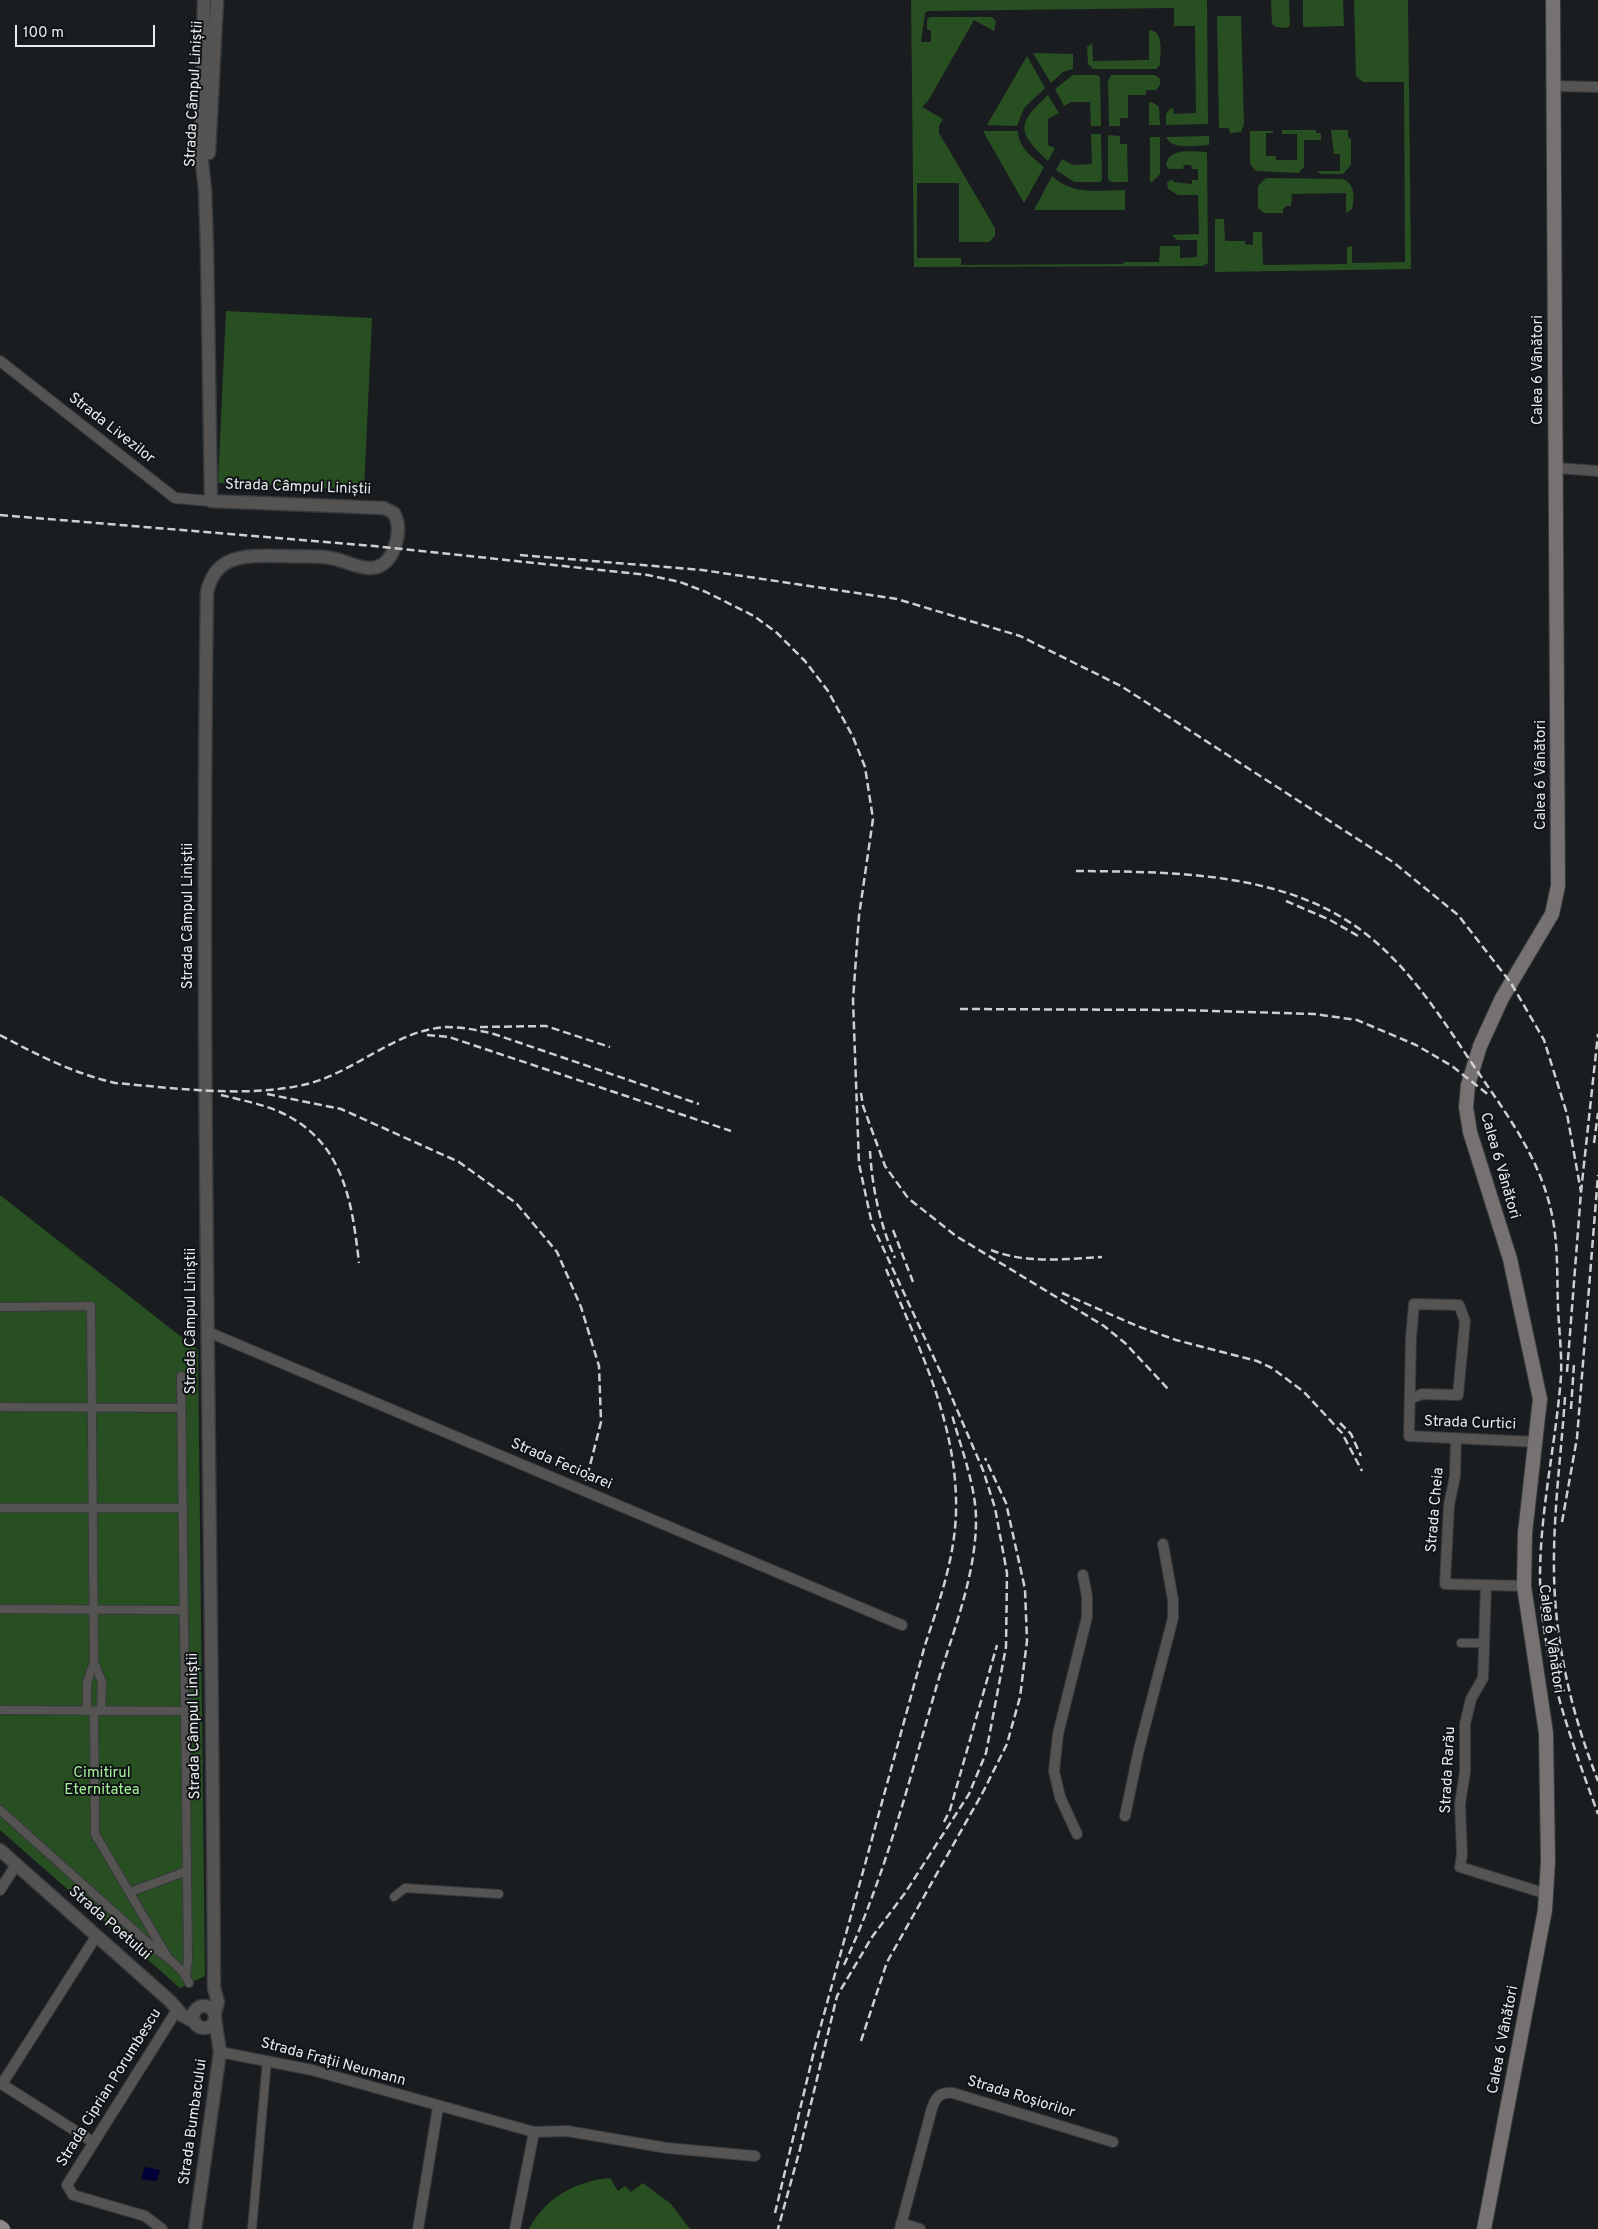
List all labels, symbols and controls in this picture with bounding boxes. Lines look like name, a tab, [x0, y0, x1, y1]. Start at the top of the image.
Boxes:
scale bar	[18, 15, 158, 47]
street label: Strada Câmpul Liniștii	[182, 20, 208, 168]
text: 100 m	[23, 24, 64, 43]
street label: Calea 6 Vânători	[1530, 315, 1548, 425]
street label: Strada Livezilor	[64, 390, 158, 468]
street label: Strada Câmpul Liniștii	[224, 476, 372, 500]
street label: Calea 6 Vânători	[1533, 720, 1551, 830]
street label: Strada Câmpul Liniștii	[180, 843, 198, 989]
street label: Calea 6 Vânători	[1475, 1111, 1523, 1221]
street label: Strada Câmpul Liniștii	[183, 1248, 201, 1394]
street label: Strada Curtici	[1424, 1413, 1516, 1435]
street label: Strada Fecioarei	[508, 1436, 614, 1494]
street label: Strada Cheia	[1423, 1467, 1449, 1553]
street label: Calea 6 Vânători	[1533, 1583, 1567, 1695]
street label: Strada Câmpul Liniștii	[185, 1653, 205, 1799]
street label: Strada Rarău	[1438, 1726, 1460, 1814]
park label: Cimitirul Eternitatea	[64, 1765, 140, 1800]
street label: Strada Poetului	[64, 1883, 154, 1965]
street label: Calea 6 Vânători	[1485, 1984, 1523, 2096]
street label: Strada Ciprian Porumbescu	[54, 2006, 166, 2170]
street label: Strada Frații Neumann	[258, 2035, 408, 2091]
street label: Strada Bumbacului	[176, 2058, 212, 2186]
street label: Strada Roșiorilor	[965, 2073, 1077, 2123]

